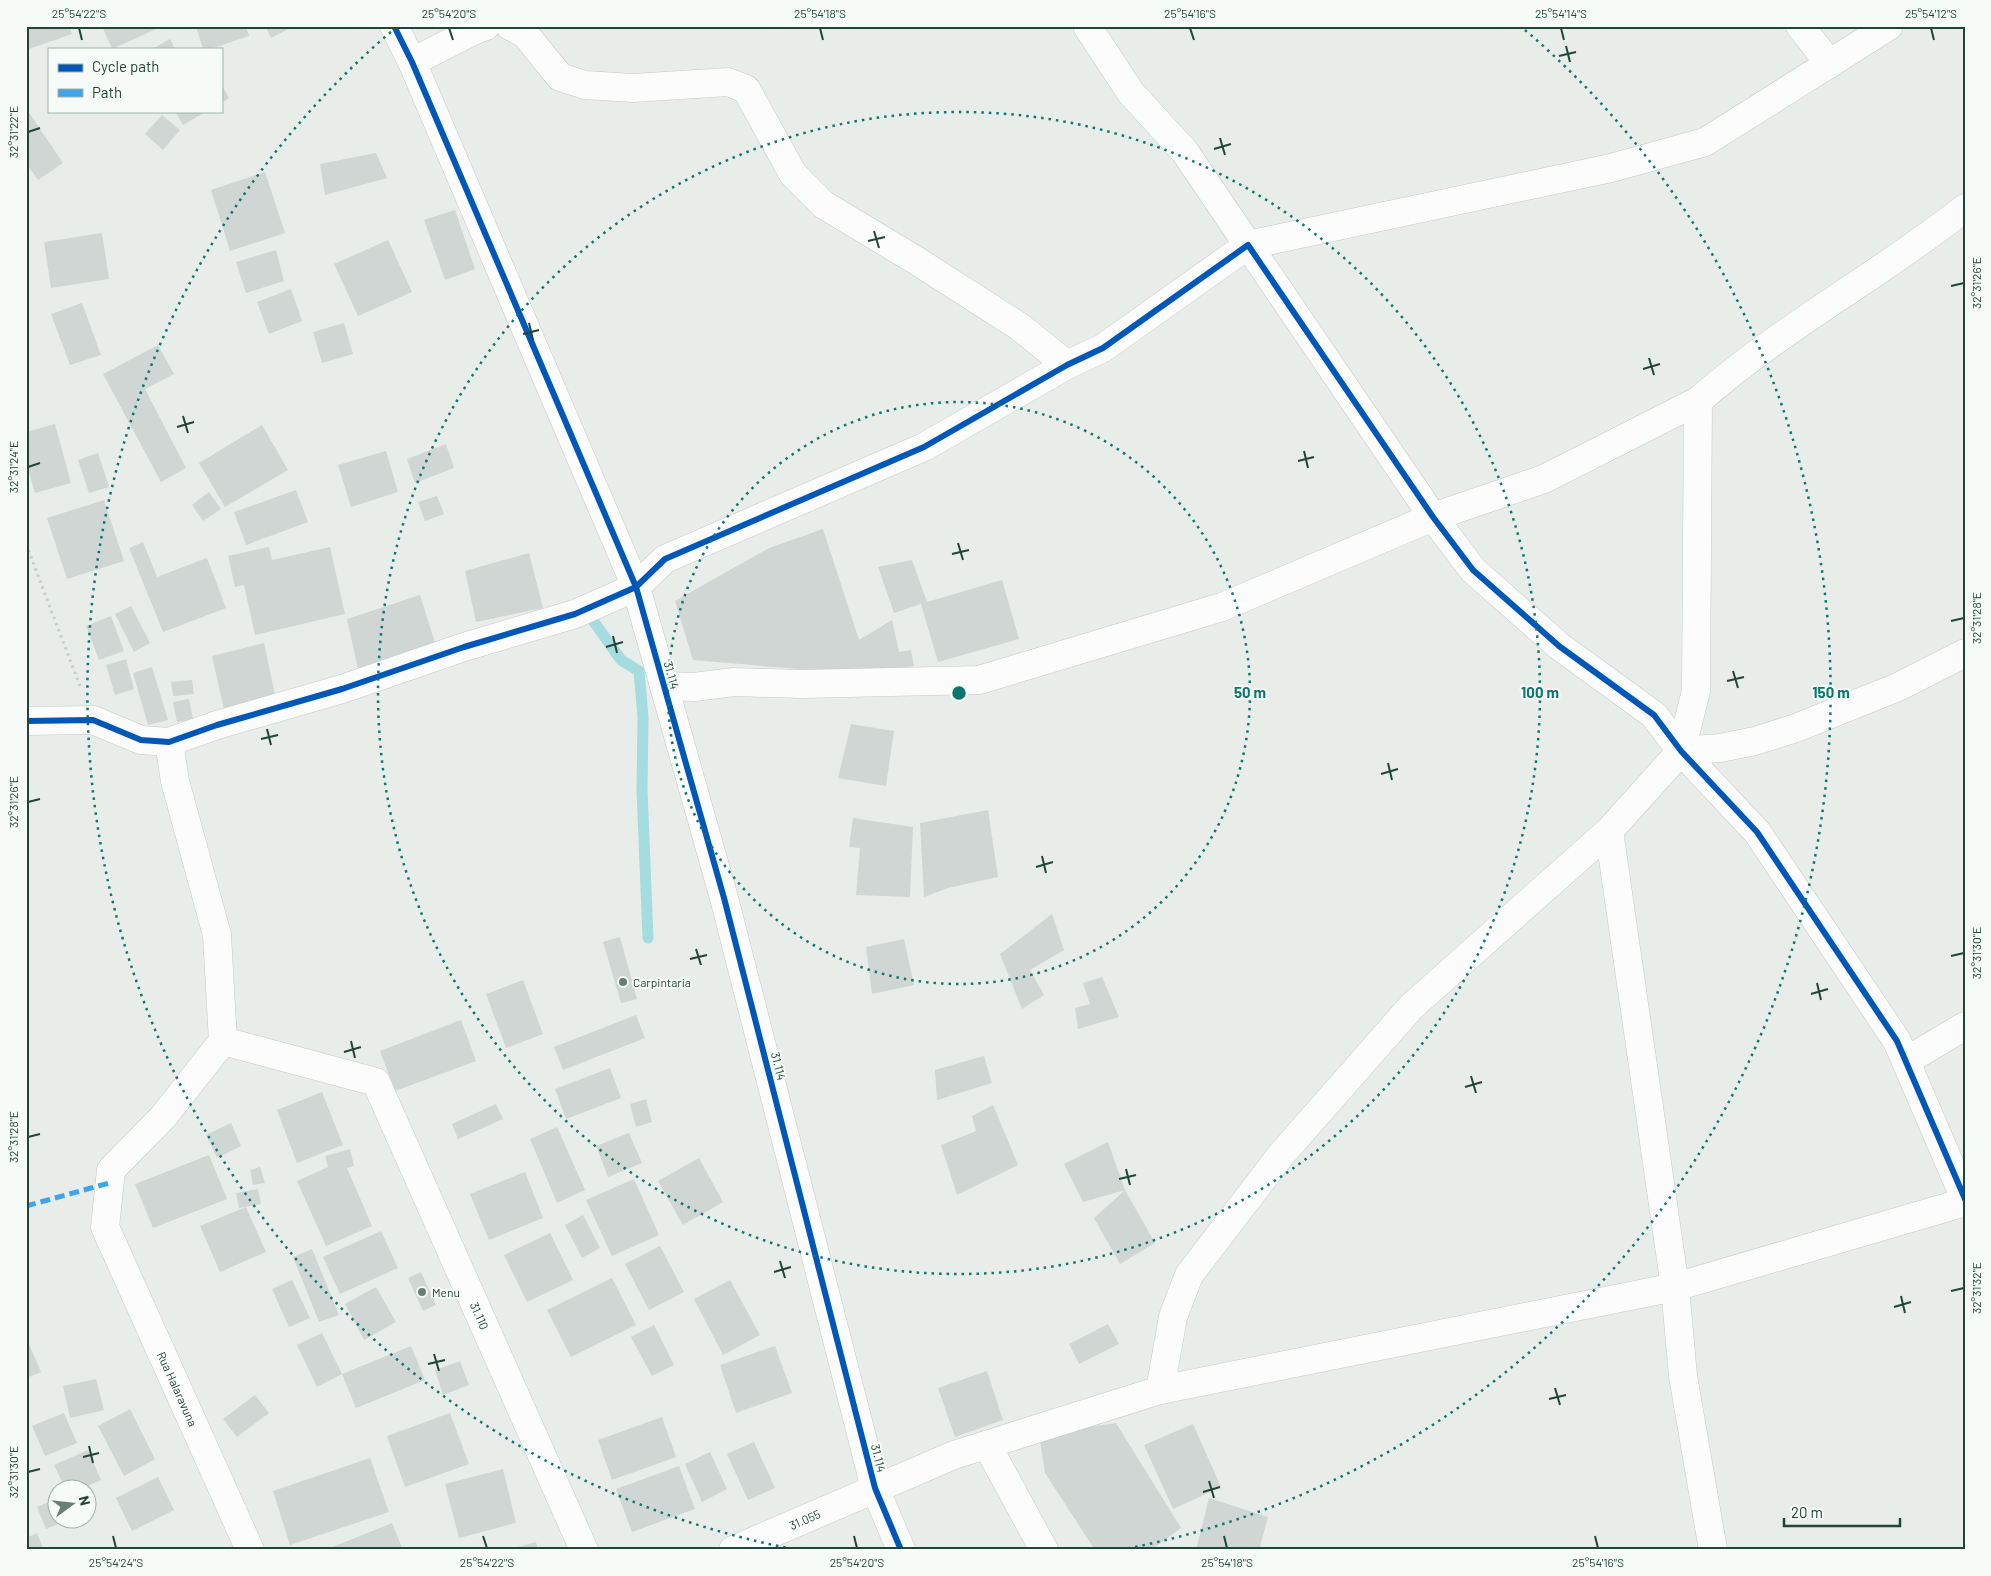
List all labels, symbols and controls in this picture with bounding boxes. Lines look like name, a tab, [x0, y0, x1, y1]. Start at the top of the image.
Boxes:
text: 25°54'22"S	[52, 6, 106, 20]
text: 25°54'20"S	[422, 6, 476, 20]
text: 25°54'18"S	[794, 6, 846, 20]
text: 25°54'16"S	[1164, 6, 1216, 20]
text: 25°54'14"S	[1535, 6, 1587, 20]
text: 25°54'12"S	[1905, 6, 1957, 20]
legend	[48, 48, 222, 112]
text: Cycle path	[92, 57, 159, 75]
text: Path	[92, 83, 122, 101]
text: 32°31'22"E	[6, 106, 20, 158]
text: 32°31'26"E	[1969, 257, 1983, 309]
text: 32°31'24"E	[6, 441, 20, 493]
text: 32°31'28"E	[1969, 592, 1983, 644]
street label: 31.114	[662, 659, 682, 691]
text: 50 m	[1234, 683, 1266, 701]
text: 100 m	[1521, 683, 1559, 701]
text: 150 m	[1812, 683, 1850, 701]
centre of rings	[950, 684, 968, 702]
text: 32°31'26"E	[6, 776, 20, 828]
text: 32°31'30"E	[1969, 927, 1983, 979]
place label: Carpintaria	[633, 975, 691, 989]
marker: Carpintaria	[617, 976, 629, 988]
street label: 31.114	[769, 1050, 789, 1082]
text: 32°31'28"E	[6, 1111, 20, 1163]
text: 32°31'32"E	[1969, 1262, 1983, 1314]
place label: Menu	[432, 1285, 460, 1299]
marker: Menu	[416, 1286, 428, 1298]
street label: 31.110	[468, 1300, 492, 1332]
street label: Rua Halaravuna	[155, 1349, 200, 1428]
street label: 31.114	[869, 1442, 889, 1474]
text: 32°31'30"E	[6, 1446, 20, 1498]
north arrow	[48, 1478, 98, 1528]
text: N	[76, 1494, 94, 1507]
scale bar	[1784, 1496, 1900, 1528]
text: 20 m	[1791, 1503, 1823, 1521]
street label: 31.055	[787, 1506, 822, 1532]
text: 25°54'24"S	[89, 1555, 143, 1569]
text: 25°54'22"S	[460, 1555, 514, 1569]
text: 25°54'20"S	[830, 1555, 884, 1569]
text: 25°54'18"S	[1201, 1555, 1253, 1569]
text: 25°54'16"S	[1572, 1555, 1624, 1569]

